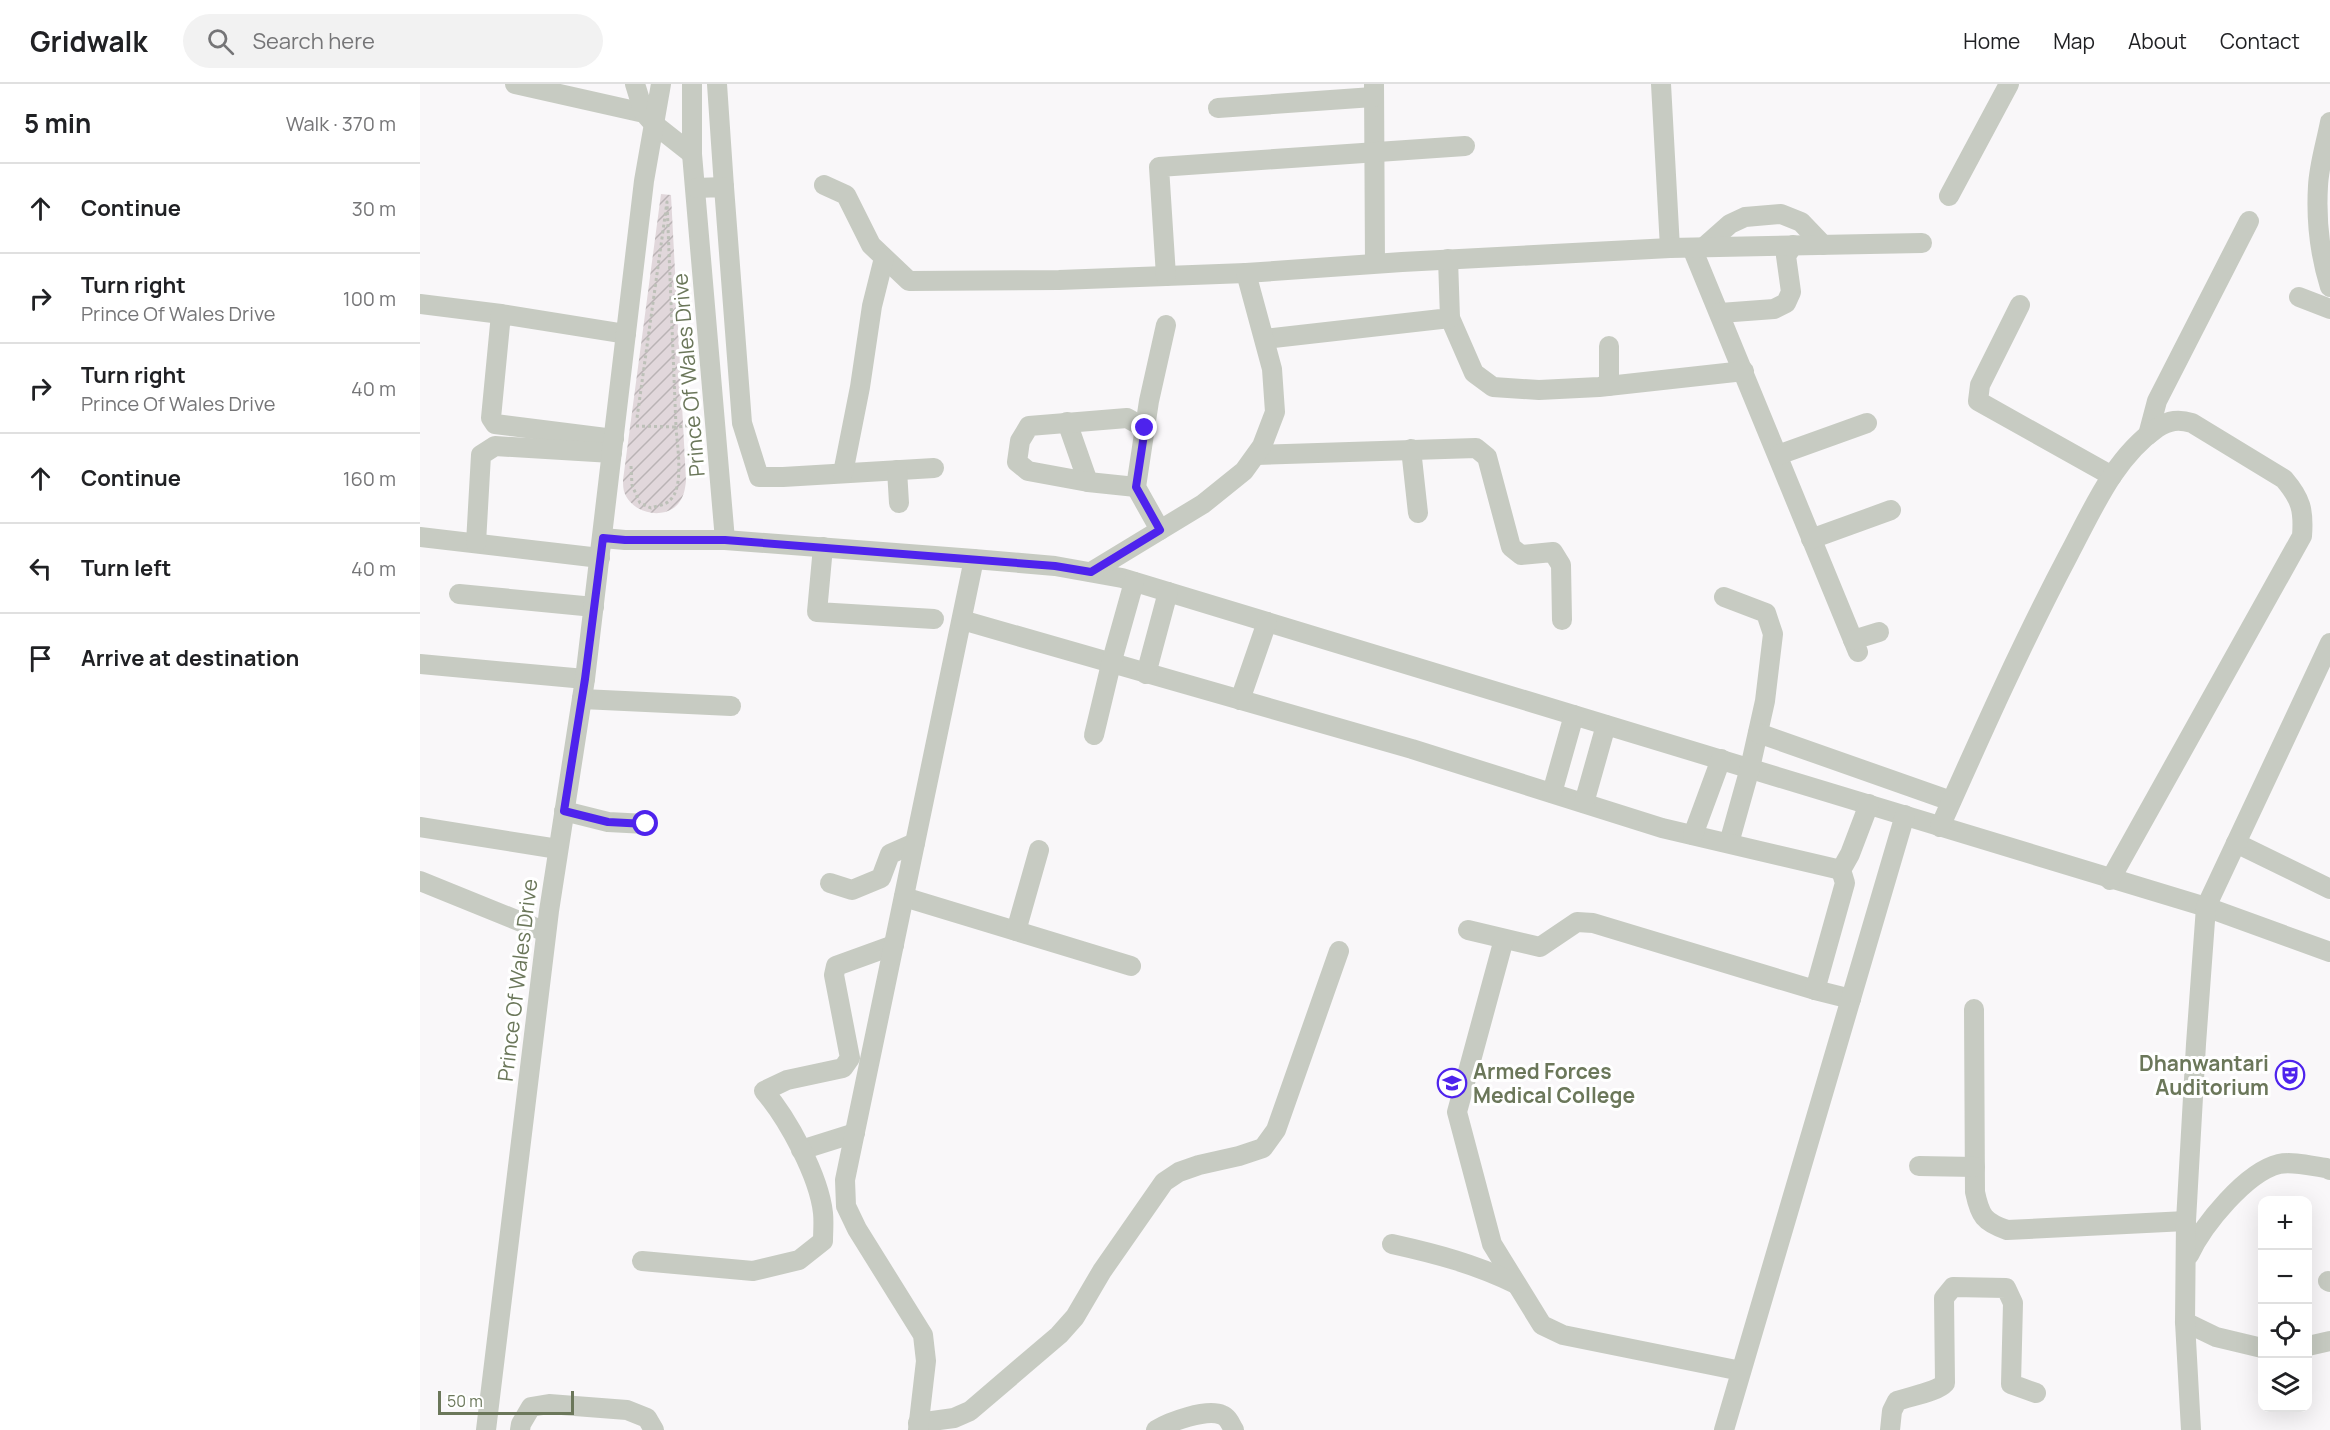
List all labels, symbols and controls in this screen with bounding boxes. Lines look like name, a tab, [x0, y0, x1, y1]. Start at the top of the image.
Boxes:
search box	[183, 14, 603, 68]
text: Gridwalk	[30, 22, 147, 60]
icon: search	[204, 25, 237, 58]
text: Search here	[252, 26, 375, 56]
text: Home	[1963, 27, 2020, 55]
text: Map	[2053, 27, 2095, 55]
text: About	[2128, 27, 2187, 55]
text: Contact	[2220, 27, 2300, 55]
text: 5 min	[24, 105, 91, 141]
text: Walk · 370 m	[286, 110, 396, 137]
icon: ahead	[24, 192, 57, 225]
text: Continue	[81, 193, 181, 223]
text: 30 m	[352, 195, 396, 222]
text: Turn right	[81, 270, 186, 300]
street label: Prince Of Wales Drive	[665, 272, 711, 478]
icon: right	[24, 282, 57, 315]
text: 100 m	[343, 285, 396, 312]
text: Prince Of Wales Drive	[81, 300, 275, 327]
text: Turn right	[81, 360, 186, 390]
icon: right	[24, 372, 57, 405]
text: 40 m	[351, 375, 396, 402]
text: Prince Of Wales Drive	[81, 390, 275, 417]
route end	[1131, 414, 1157, 440]
icon: ahead	[24, 462, 57, 495]
text: Continue	[81, 463, 181, 493]
text: 160 m	[343, 465, 396, 492]
icon: left	[24, 552, 57, 585]
text: Turn left	[81, 553, 171, 583]
text: 40 m	[351, 555, 396, 582]
icon: arrive	[24, 642, 57, 675]
text: Arrive at destination	[81, 643, 299, 673]
route start	[632, 810, 658, 836]
street label: Prince Of Wales Drive	[491, 877, 543, 1083]
place label: Dhanwantari Auditorium	[2139, 1049, 2269, 1101]
place label: Armed Forces Medical College	[1473, 1057, 1635, 1109]
theatre icon: Dhanwantari Auditorium	[2274, 1059, 2306, 1091]
school or university icon: Armed Forces Medical College	[1436, 1067, 1468, 1099]
map controls	[2258, 1196, 2312, 1412]
button: +	[2258, 1196, 2312, 1250]
button: −	[2258, 1250, 2312, 1304]
button: locate	[2258, 1304, 2312, 1358]
button: layers	[2258, 1358, 2312, 1412]
scale bar	[438, 1388, 574, 1416]
text: 50 m	[447, 1390, 483, 1412]

